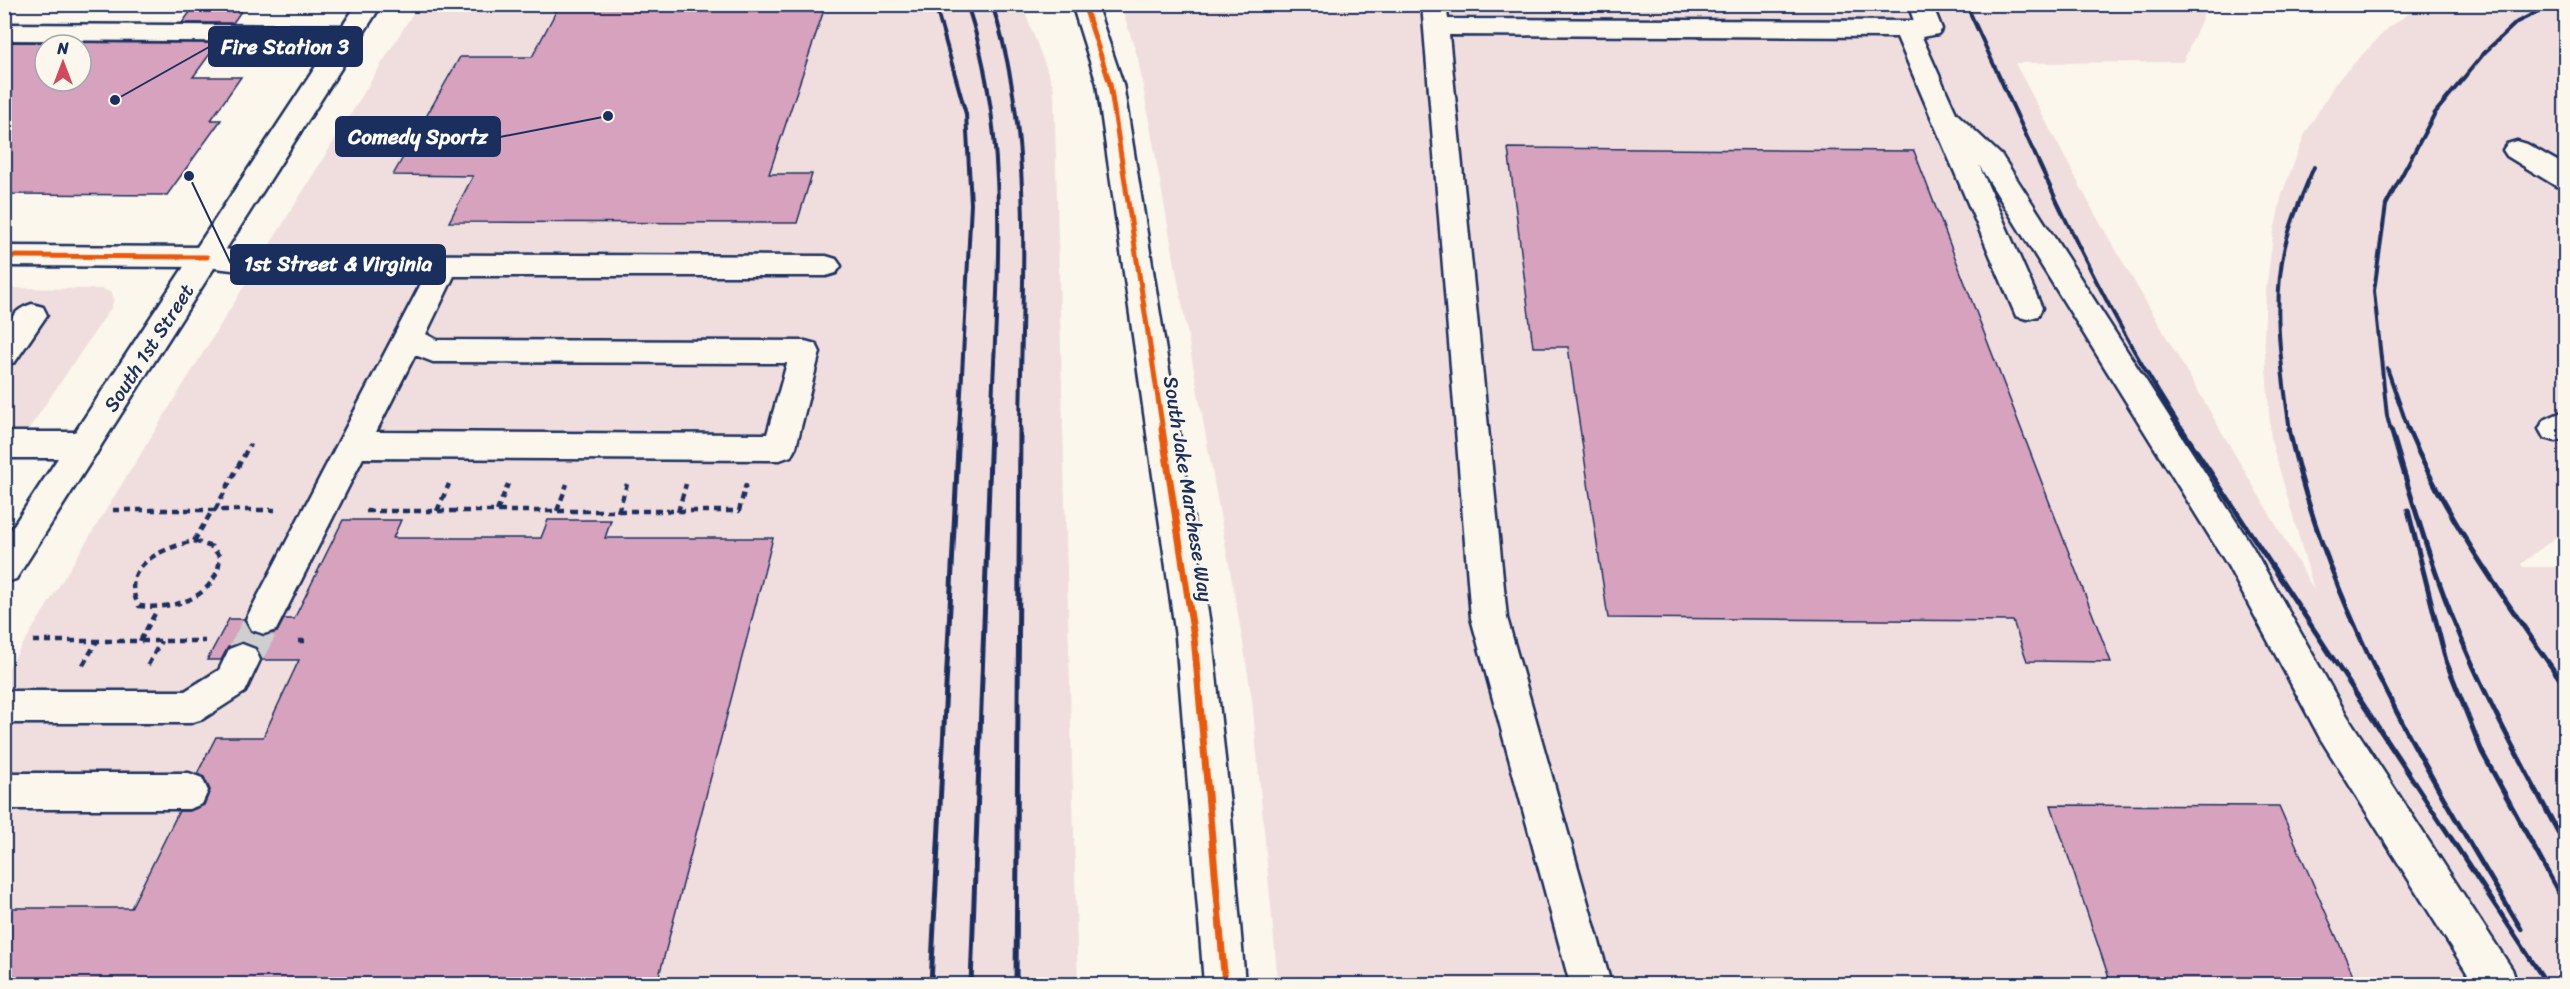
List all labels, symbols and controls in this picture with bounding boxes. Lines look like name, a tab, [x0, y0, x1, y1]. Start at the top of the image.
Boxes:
callout: Fire Station 3	[209, 27, 362, 66]
text: Fire Station 3	[220, 28, 350, 66]
north arrow	[33, 33, 93, 93]
text: N	[56, 34, 69, 63]
callout: Comedy Sportz	[336, 117, 500, 156]
text: Comedy Sportz	[347, 118, 489, 156]
callout: 1st Street & Virginia	[231, 245, 445, 284]
text: 1st Street & Virginia	[244, 245, 433, 283]
street label: South 1st Street	[94, 276, 204, 419]
street label: South Jake Marchese Way	[1153, 373, 1223, 605]

